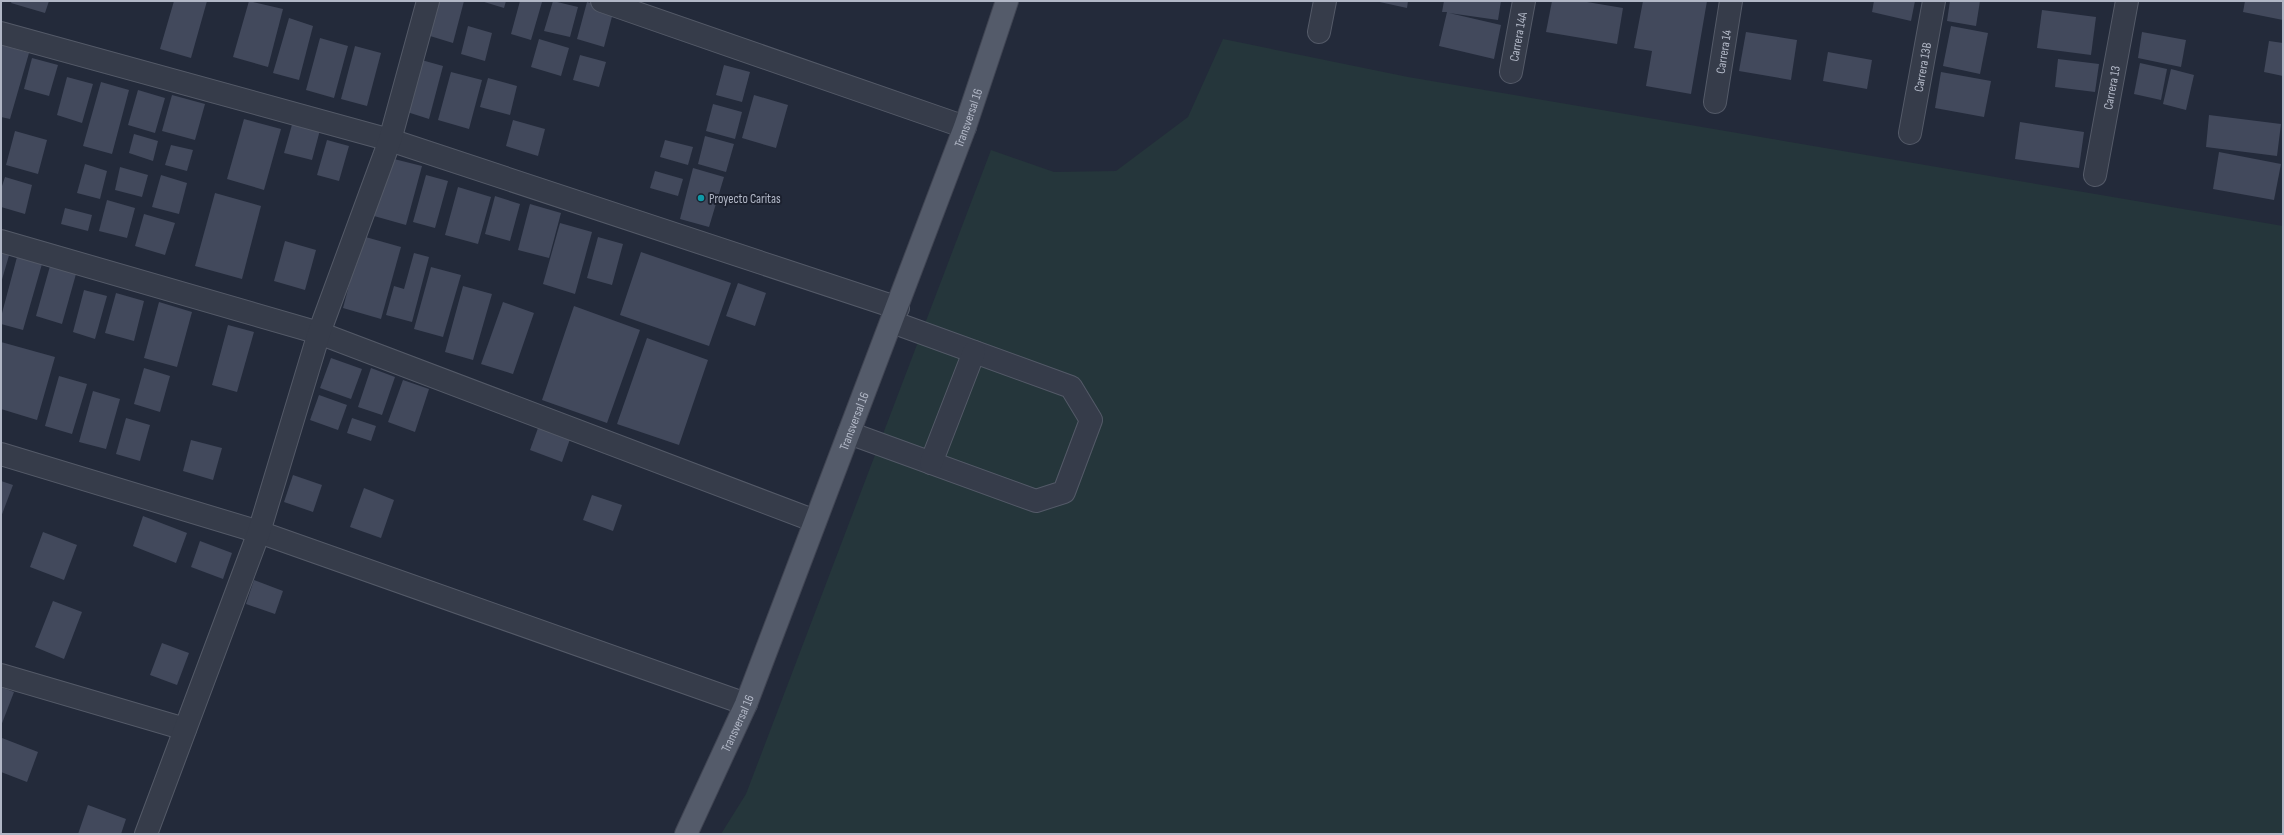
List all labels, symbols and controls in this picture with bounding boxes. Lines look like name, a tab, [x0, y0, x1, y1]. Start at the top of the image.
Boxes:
street label: Carrera 14A	[1506, 10, 1531, 63]
street label: Carrera 14	[1713, 28, 1735, 75]
street label: Carrera 13B	[1911, 41, 1935, 93]
street label: Carrera 13	[2100, 64, 2124, 111]
street label: Transversal 16	[951, 86, 986, 150]
place label: Proyecto Caritas	[709, 191, 781, 207]
marker: Proyecto Caritas	[696, 193, 706, 203]
street label: Transversal 16	[836, 390, 873, 453]
street label: Transversal 16	[718, 692, 758, 755]

